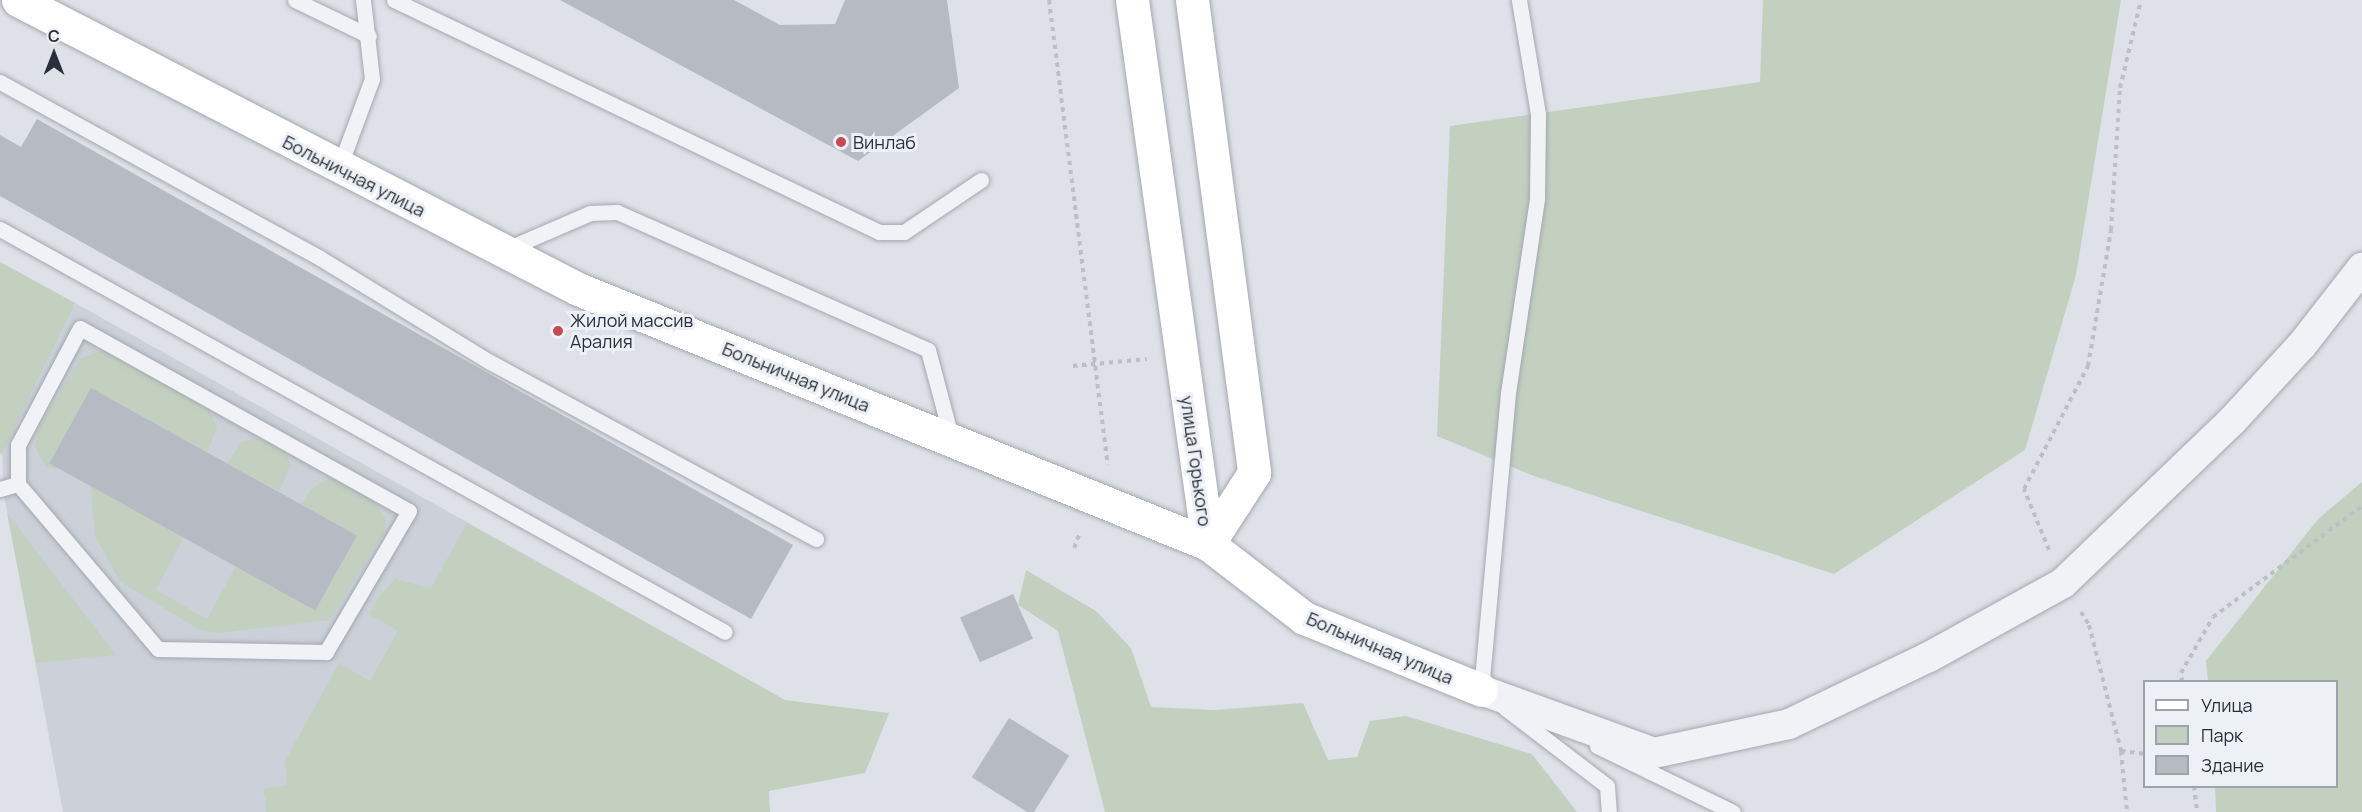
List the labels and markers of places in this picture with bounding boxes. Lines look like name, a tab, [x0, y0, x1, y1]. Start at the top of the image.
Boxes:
place label: Винлаб	[853, 131, 916, 153]
marker: Винлаб	[834, 135, 848, 149]
place label: Жилой массив Аралия	[570, 310, 693, 352]
marker: Жилой массив Аралия	[551, 324, 565, 338]

